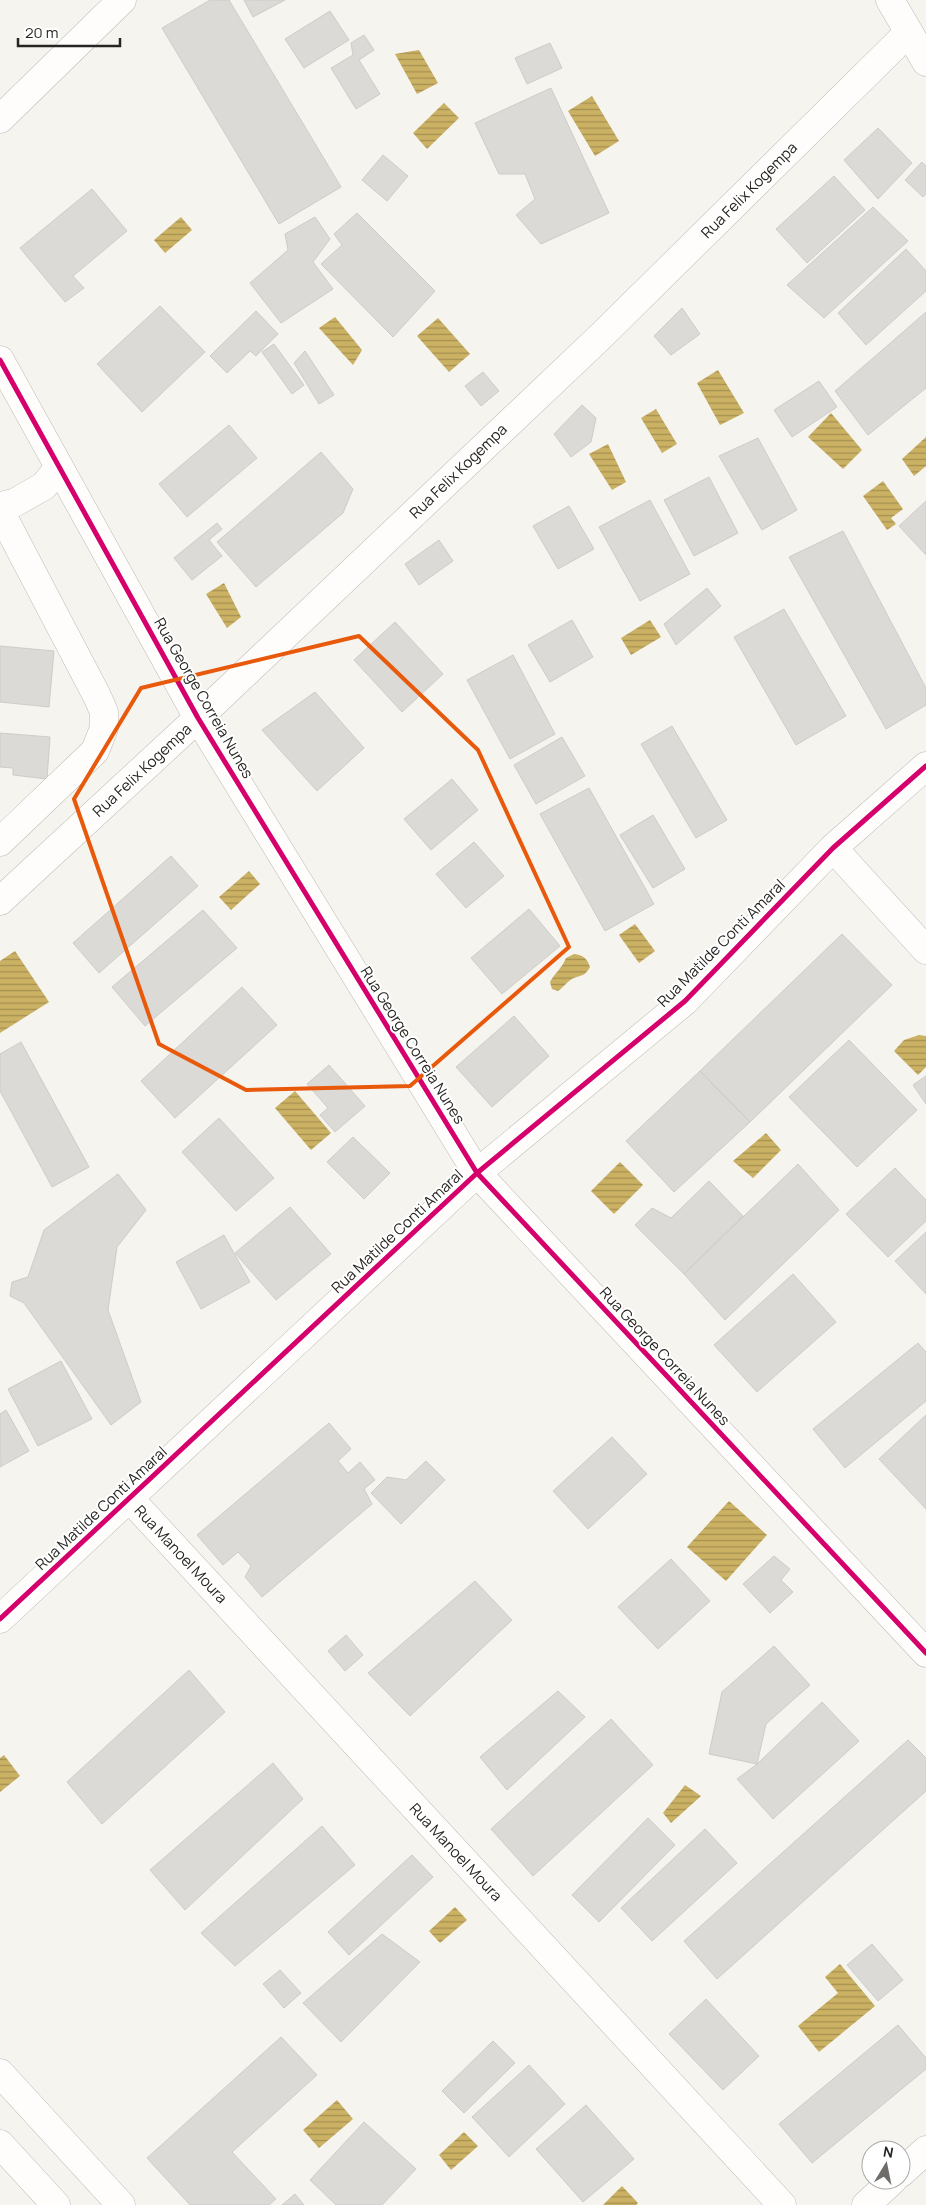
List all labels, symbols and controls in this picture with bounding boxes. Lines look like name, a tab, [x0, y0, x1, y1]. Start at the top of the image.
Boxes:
scale bar	[18, 15, 120, 47]
text: 20 m	[25, 22, 58, 43]
street label: Rua Felix Kogempa	[696, 137, 802, 243]
street label: Rua Felix Kogempa	[405, 419, 511, 523]
street label: Rua George Correia Nunes	[149, 614, 259, 782]
street label: Rua Felix Kogempa	[88, 719, 196, 821]
street label: Rua Matilde Conti Amaral	[652, 874, 790, 1012]
street label: Rua George Correia Nunes	[356, 962, 470, 1128]
street label: Rua Matilde Conti Amaral	[327, 1164, 467, 1298]
street label: Rua George Correia Nunes	[595, 1282, 735, 1430]
street label: Rua Matilde Conti Amaral	[31, 1441, 171, 1575]
street label: Rua Manoel Moura	[130, 1500, 232, 1608]
street label: Rua Manoel Moura	[405, 1798, 507, 1906]
north arrow	[861, 2140, 911, 2190]
text: N	[882, 2141, 895, 2162]

